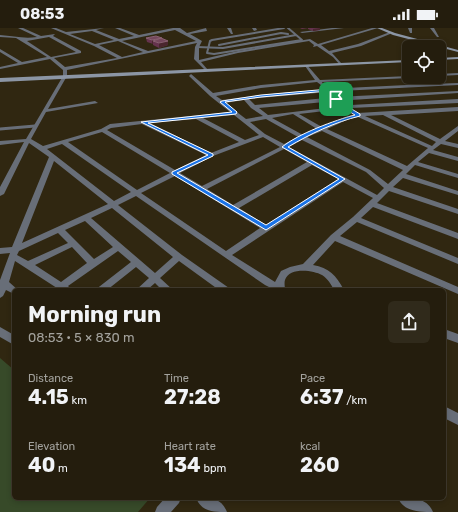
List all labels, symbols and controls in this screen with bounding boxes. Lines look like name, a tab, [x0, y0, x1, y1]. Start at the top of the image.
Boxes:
text: 08:53	[20, 5, 64, 23]
map controls	[402, 40, 446, 84]
button: locate	[402, 40, 446, 84]
pin	[319, 82, 353, 116]
icon: arrive	[325, 88, 347, 110]
text: Morning run	[28, 301, 161, 328]
button: share	[388, 301, 430, 343]
text: 08:53 · 5 × 830 m	[28, 330, 134, 345]
text: Distance	[28, 372, 73, 385]
text: Time	[164, 372, 189, 385]
text: Pace	[300, 372, 325, 385]
text: 4.15	[28, 385, 69, 409]
text: 27:28	[164, 385, 221, 409]
text: 6:37	[300, 385, 344, 409]
text: km	[69, 394, 87, 407]
text: /km	[344, 394, 367, 407]
text: Elevation	[28, 440, 75, 453]
text: Heart rate	[164, 440, 216, 453]
text: kcal	[300, 440, 320, 453]
text: 40	[28, 453, 55, 477]
text: 134	[164, 453, 201, 477]
text: 260	[300, 453, 340, 477]
text: m	[55, 462, 68, 475]
text: bpm	[201, 462, 226, 475]

